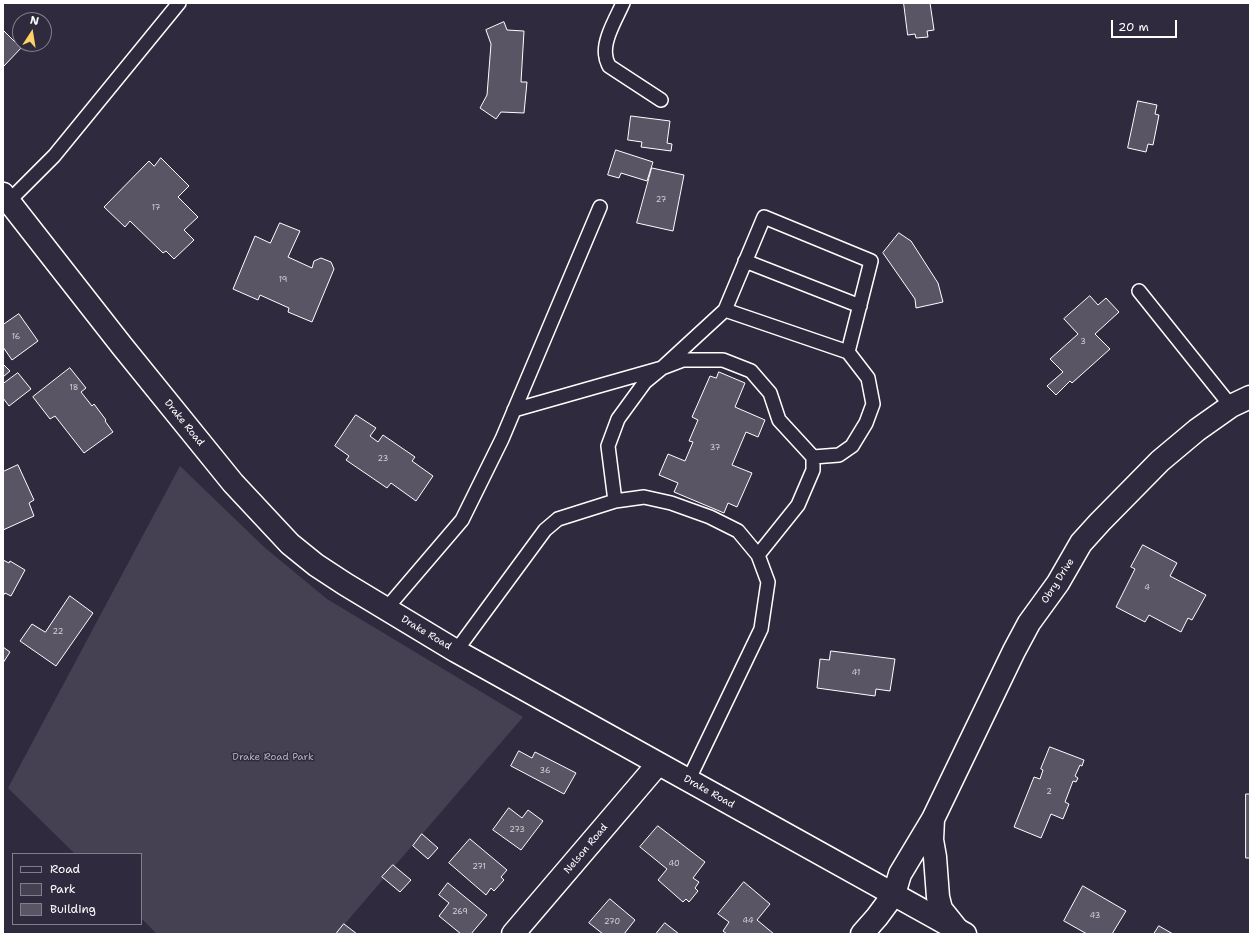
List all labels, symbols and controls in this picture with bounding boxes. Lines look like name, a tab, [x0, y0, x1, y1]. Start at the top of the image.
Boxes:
north arrow	[12, 12, 52, 52]
scale bar	[1113, 12, 1179, 38]
text: N	[29, 13, 40, 29]
text: 20 m	[1118, 19, 1149, 35]
house number: 27	[656, 195, 666, 205]
house number: 17	[152, 203, 160, 213]
house number: 19	[279, 275, 287, 285]
house number: 16	[12, 332, 20, 342]
house number: 3	[1080, 337, 1086, 347]
house number: 18	[70, 383, 78, 393]
street label: Drake Road	[162, 397, 206, 449]
house number: 37	[710, 443, 720, 453]
house number: 23	[378, 454, 388, 464]
street label: Obry Drive	[1039, 556, 1077, 606]
house number: 4	[1144, 583, 1150, 593]
street label: Drake Road	[399, 613, 453, 653]
house number: 22	[53, 627, 63, 637]
house number: 41	[852, 668, 860, 678]
park label: Drake Road Park	[232, 751, 314, 763]
house number: 36	[540, 766, 550, 776]
street label: Drake Road	[681, 773, 737, 811]
house number: 2	[1046, 787, 1052, 797]
street label: Nelson Road	[562, 822, 610, 876]
house number: 273	[509, 825, 525, 835]
legend	[12, 853, 142, 925]
house number: 40	[668, 859, 680, 869]
text: Road	[50, 861, 80, 877]
house number: 271	[472, 862, 486, 872]
text: Park	[50, 881, 76, 897]
text: Building	[50, 901, 96, 917]
house number: 269	[452, 907, 468, 917]
house number: 43	[1090, 911, 1100, 921]
house number: 44	[743, 916, 753, 926]
house number: 270	[604, 917, 620, 927]

